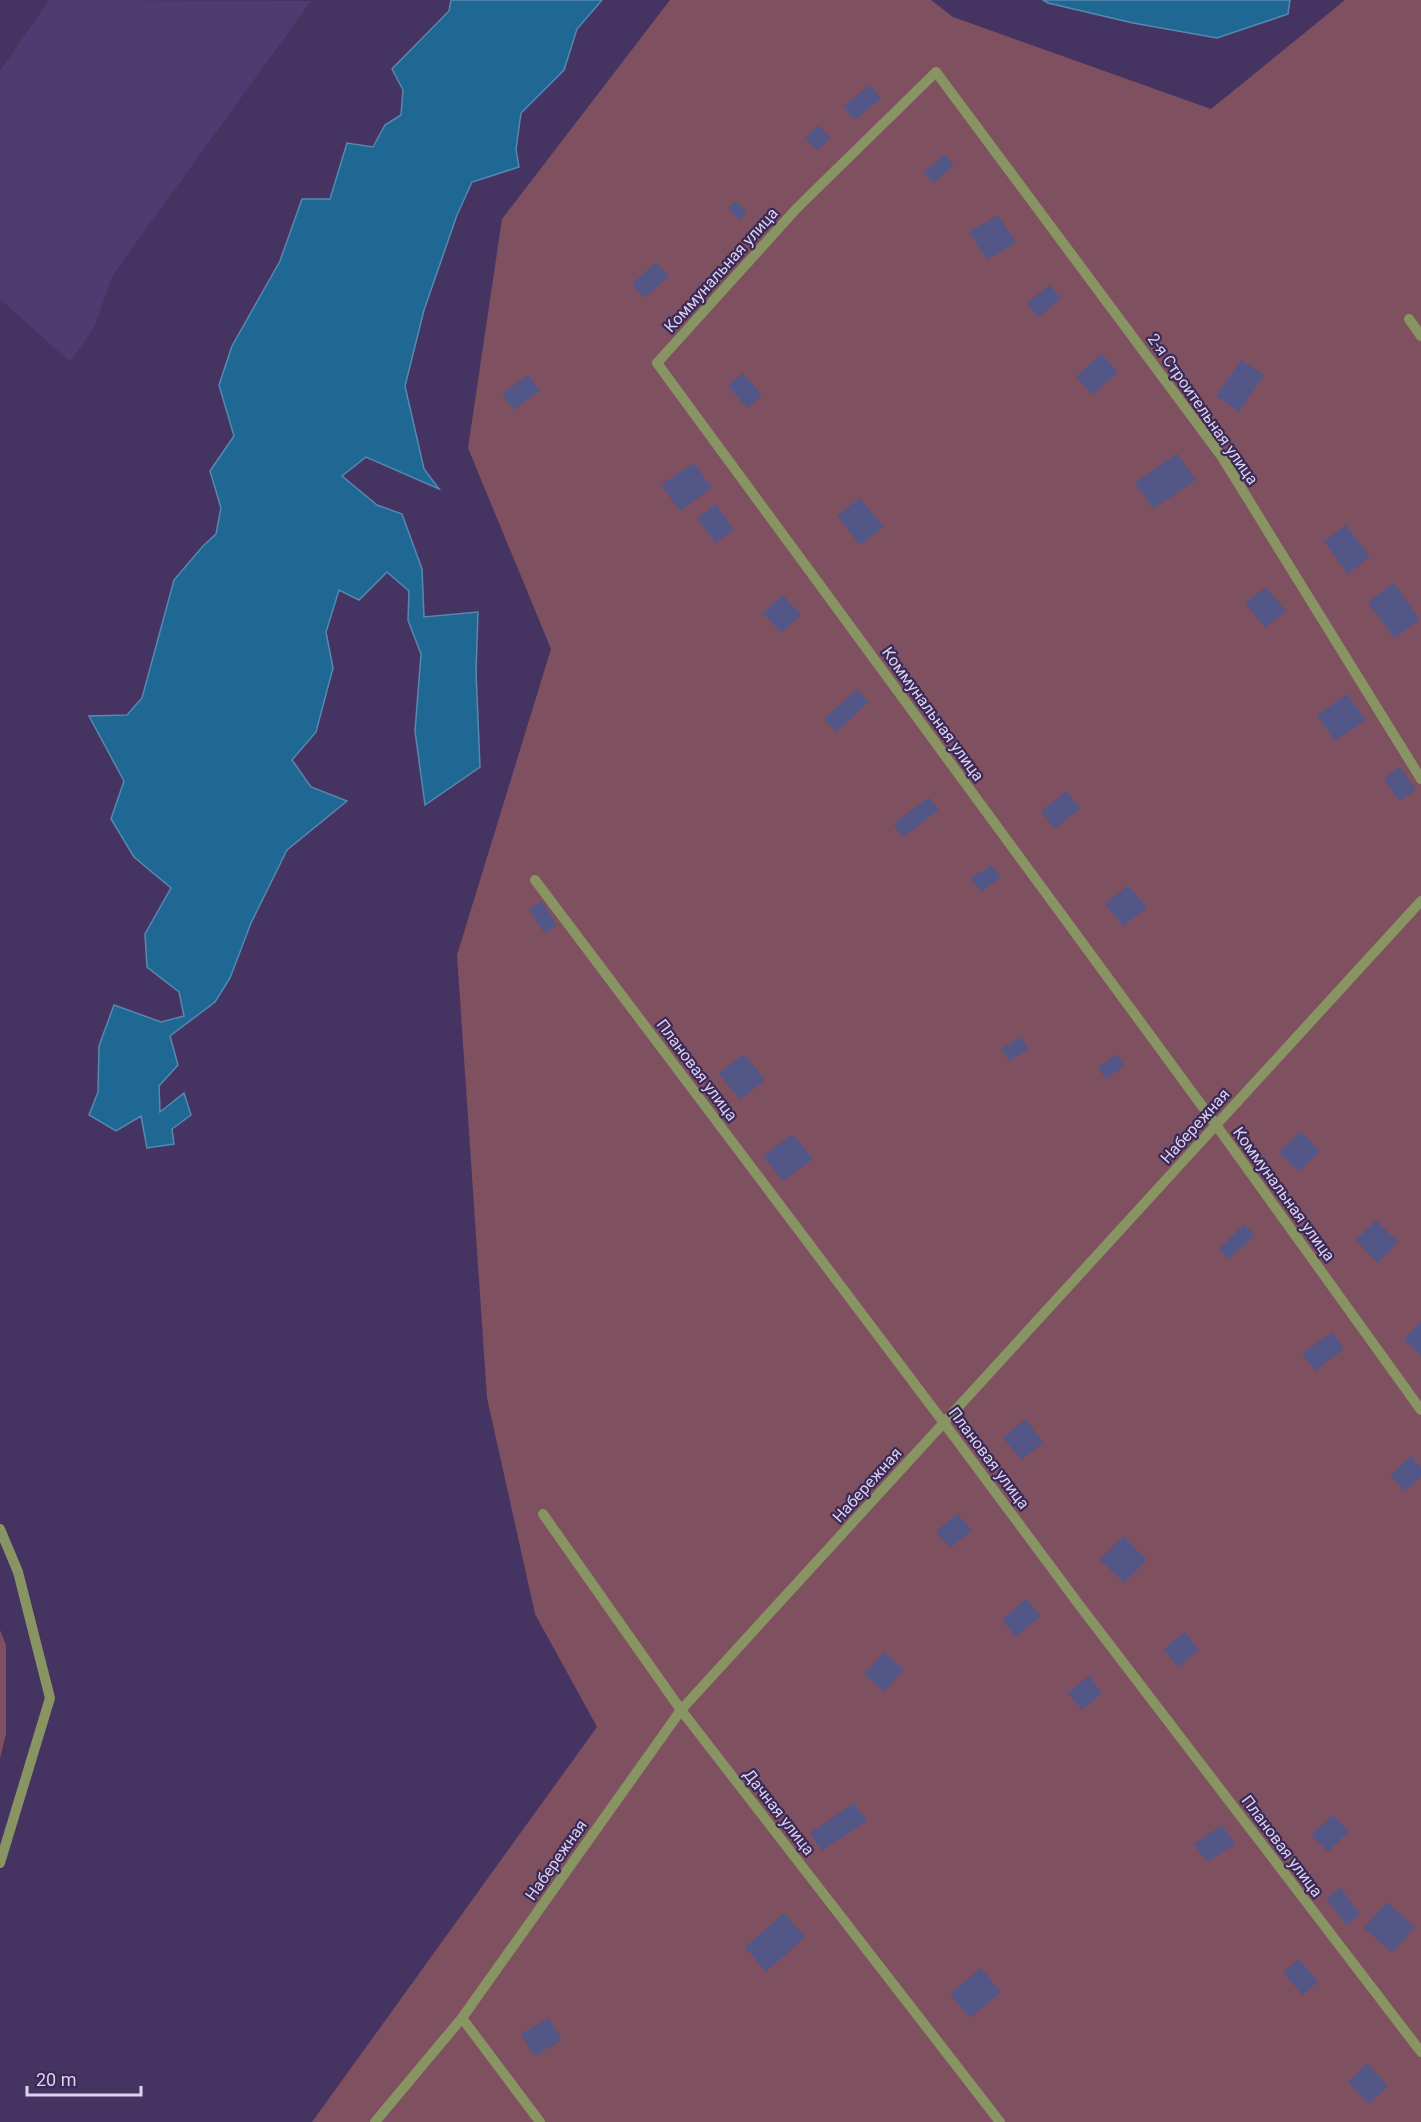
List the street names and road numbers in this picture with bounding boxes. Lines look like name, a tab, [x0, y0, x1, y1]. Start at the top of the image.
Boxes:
street label: Коммунальная улица	[660, 204, 782, 336]
street label: 2-я Строительная улица	[1144, 330, 1262, 488]
street label: Коммунальная улица	[878, 643, 988, 785]
street label: Плановая улица	[653, 1015, 741, 1125]
street label: Набережная	[1157, 1085, 1233, 1167]
street label: Коммунальная улица	[1229, 1123, 1339, 1265]
street label: Плановая улица	[945, 1403, 1033, 1513]
street label: Набережная	[829, 1444, 905, 1526]
street label: Дачная улица	[739, 1765, 819, 1859]
street label: Плановая улица	[1238, 1791, 1326, 1901]
street label: Набережная	[521, 1816, 591, 1904]

